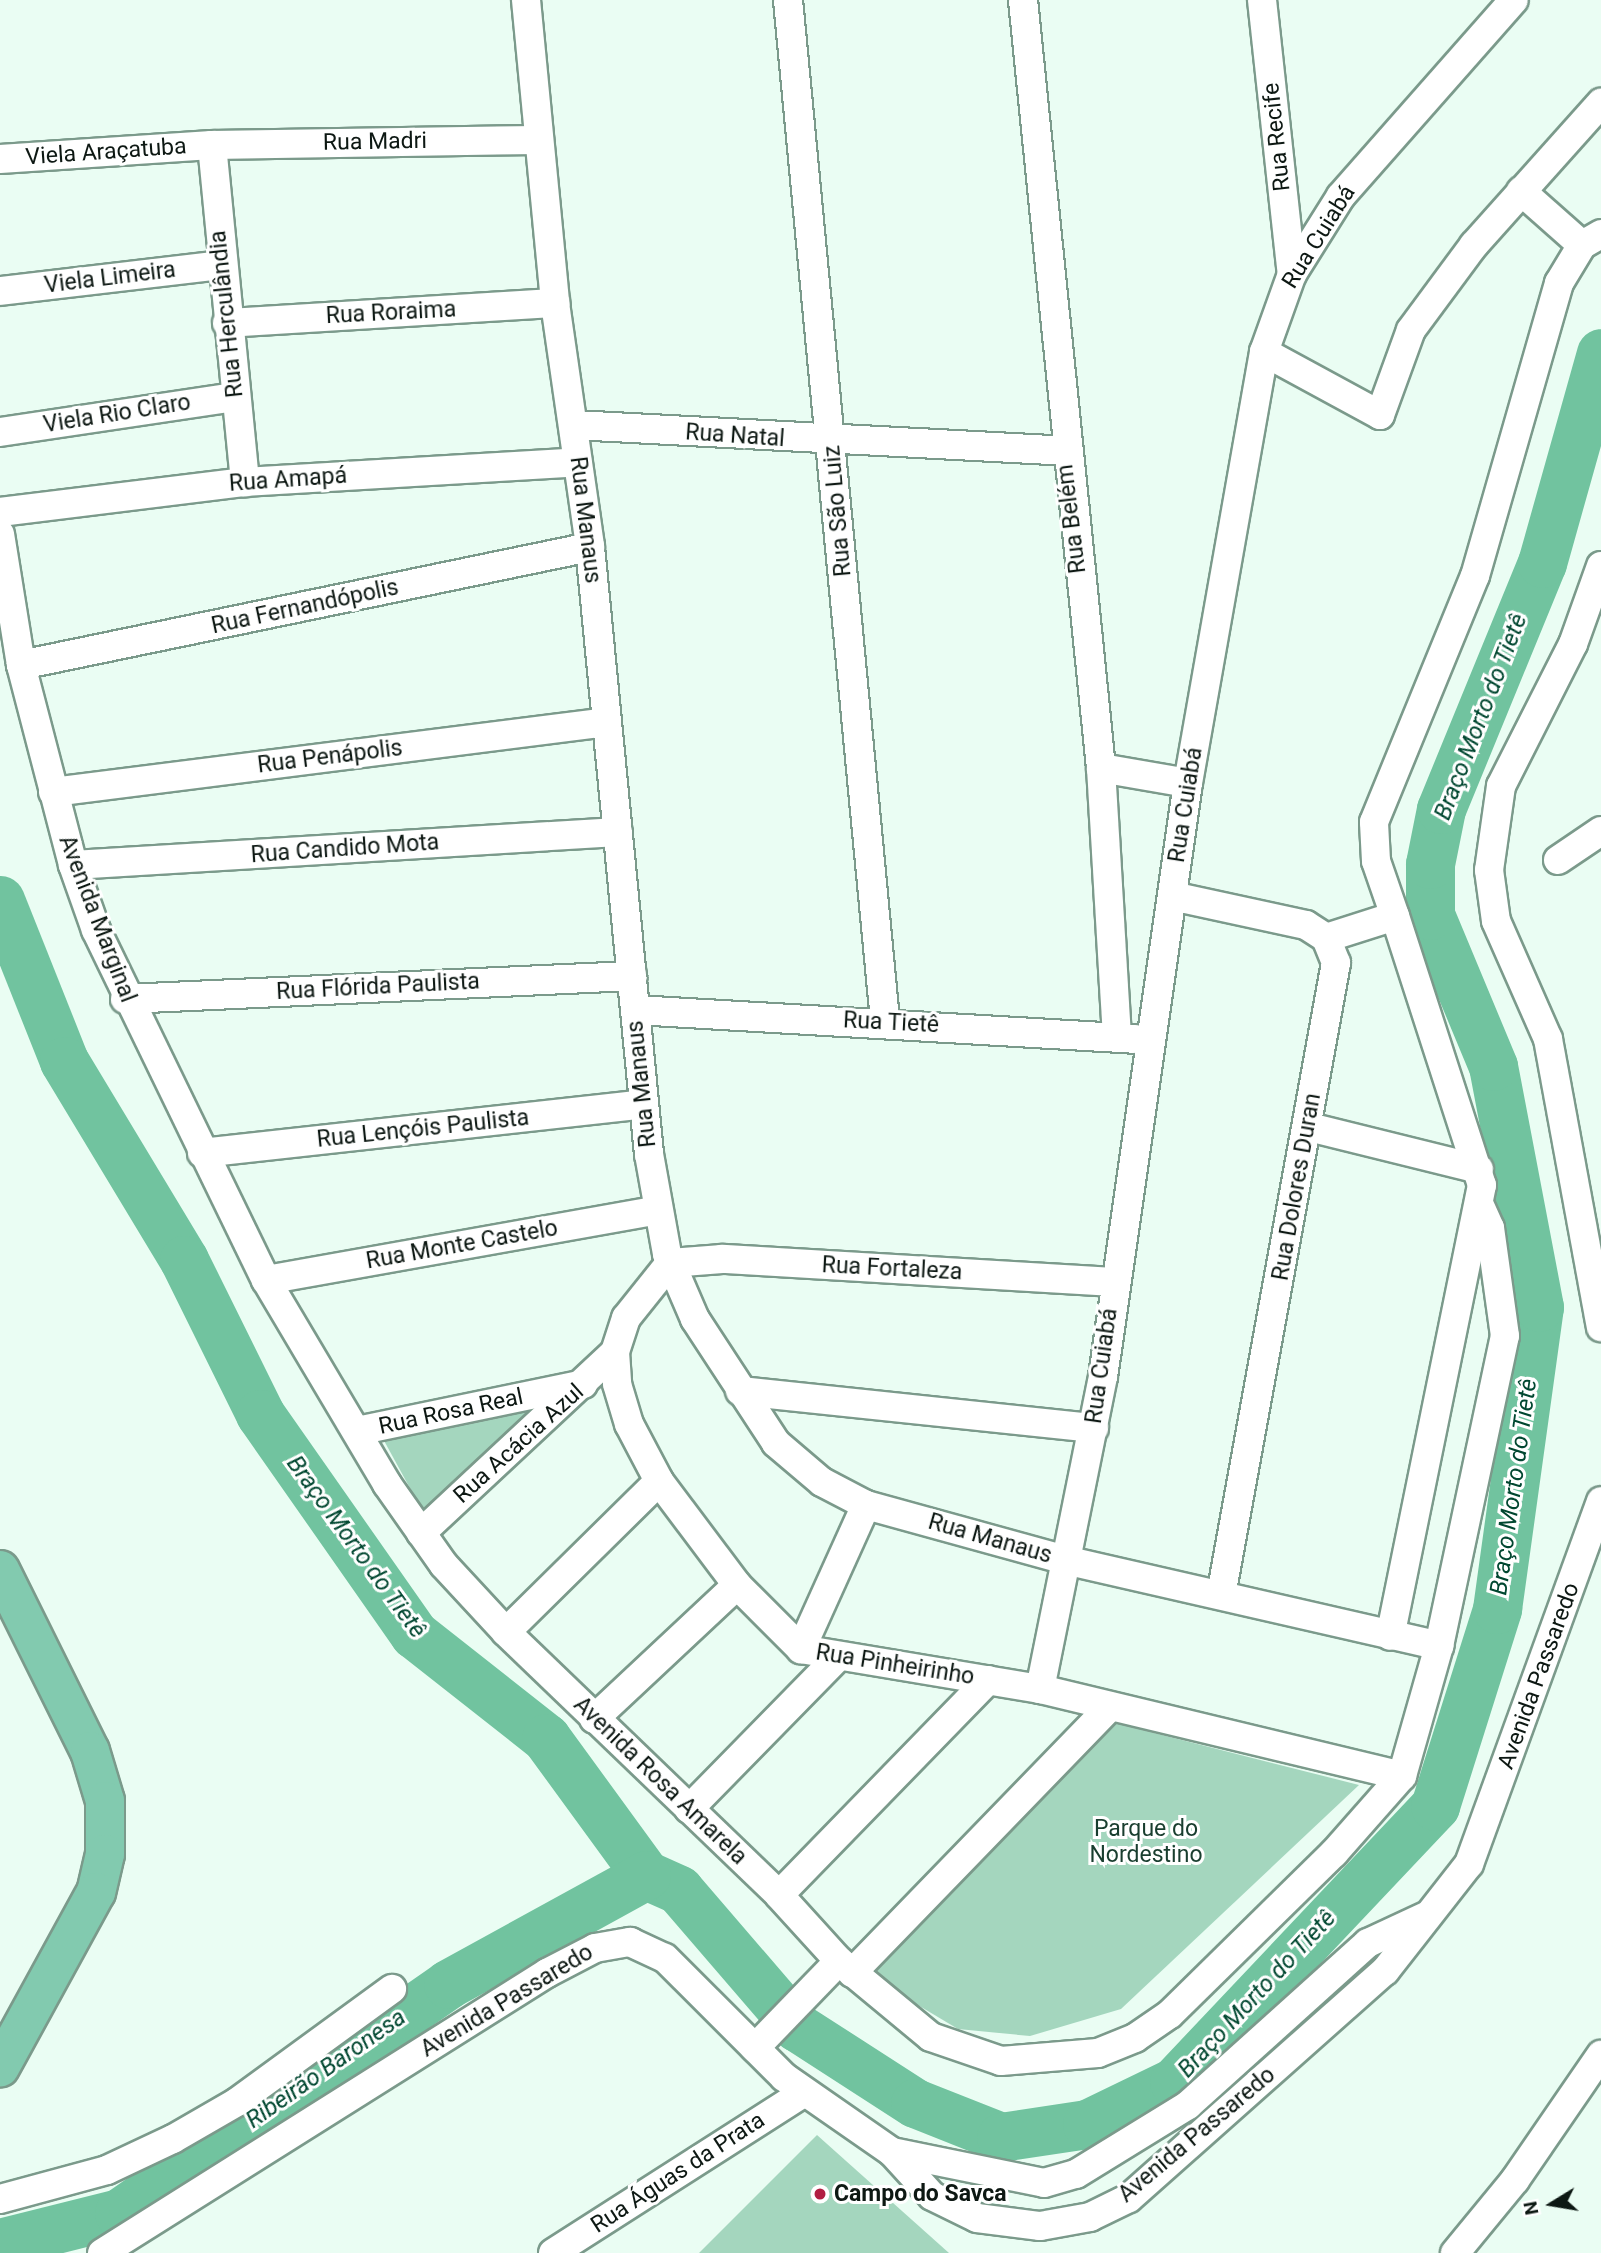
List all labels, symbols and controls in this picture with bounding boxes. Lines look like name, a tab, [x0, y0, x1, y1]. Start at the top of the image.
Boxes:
street label: Rua Recife	[1258, 81, 1296, 193]
street label: Rua Madri	[323, 127, 427, 157]
street label: Viela Araçatuba	[25, 133, 187, 171]
street label: Rua Cuiabá	[1276, 180, 1362, 294]
street label: Rua Herculândia	[205, 229, 249, 399]
street label: Viela Limeira	[43, 256, 177, 300]
street label: Rua Roraima	[325, 296, 457, 330]
street label: Viela Rio Claro	[41, 389, 193, 439]
street label: Rua Natal	[684, 419, 786, 453]
street label: Rua São Luiz	[819, 444, 857, 578]
street label: Rua Manaus	[564, 455, 606, 585]
street label: Rua Amapá	[228, 462, 348, 498]
street label: Rua Belém	[1052, 463, 1092, 575]
street label: Rua Fernandópolis	[209, 574, 401, 640]
water label: Braço Morto do Tietê	[1428, 610, 1534, 824]
street label: Rua Penápolis	[256, 734, 404, 780]
street label: Rua Cuiabá	[1163, 745, 1209, 865]
street label: Rua Candido Mota	[250, 829, 440, 869]
street label: Avenida Marginal	[52, 832, 142, 1006]
street label: Rua Flórida Paulista	[276, 968, 480, 1006]
street label: Rua Tietê	[842, 1007, 940, 1039]
street label: Rua Manaus	[622, 1019, 662, 1149]
street label: Rua Dolores Duran	[1267, 1091, 1327, 1283]
street label: Rua Lençóis Paulista	[315, 1104, 531, 1154]
street label: Rua Monte Castelo	[364, 1215, 560, 1275]
street label: Rua Fortaleza	[821, 1252, 963, 1286]
street label: Rua Cuiabá	[1080, 1307, 1124, 1425]
water label: Braço Morto do Tietê	[1485, 1377, 1543, 1597]
street label: Rua Acácia Azul	[448, 1378, 590, 1510]
street label: Rua Rosa Real	[376, 1383, 526, 1441]
water label: Braço Morto do Tietê	[280, 1450, 432, 1644]
street label: Rua Manaus	[925, 1508, 1055, 1570]
street label: Avenida Passaredo	[1492, 1579, 1586, 1773]
street label: Rua Pinheirinho	[814, 1639, 976, 1691]
street label: Avenida Rosa Amarela	[568, 1691, 752, 1871]
park label: Parque do Nordestino	[1089, 1815, 1203, 1869]
water label: Braço Morto do Tietê	[1172, 1904, 1342, 2084]
street label: Avenida Passaredo	[416, 1939, 598, 2063]
water label: Ribeirão Baronesa	[241, 2003, 411, 2135]
street label: Avenida Passaredo	[1113, 2061, 1281, 2209]
street label: Rua Águas da Prata	[586, 2107, 770, 2239]
north arrow	[1517, 2169, 1587, 2239]
place label: Campo do Savca	[834, 2180, 1007, 2208]
marker: Campo do Savca	[812, 2186, 828, 2202]
text: N	[1518, 2199, 1543, 2217]

